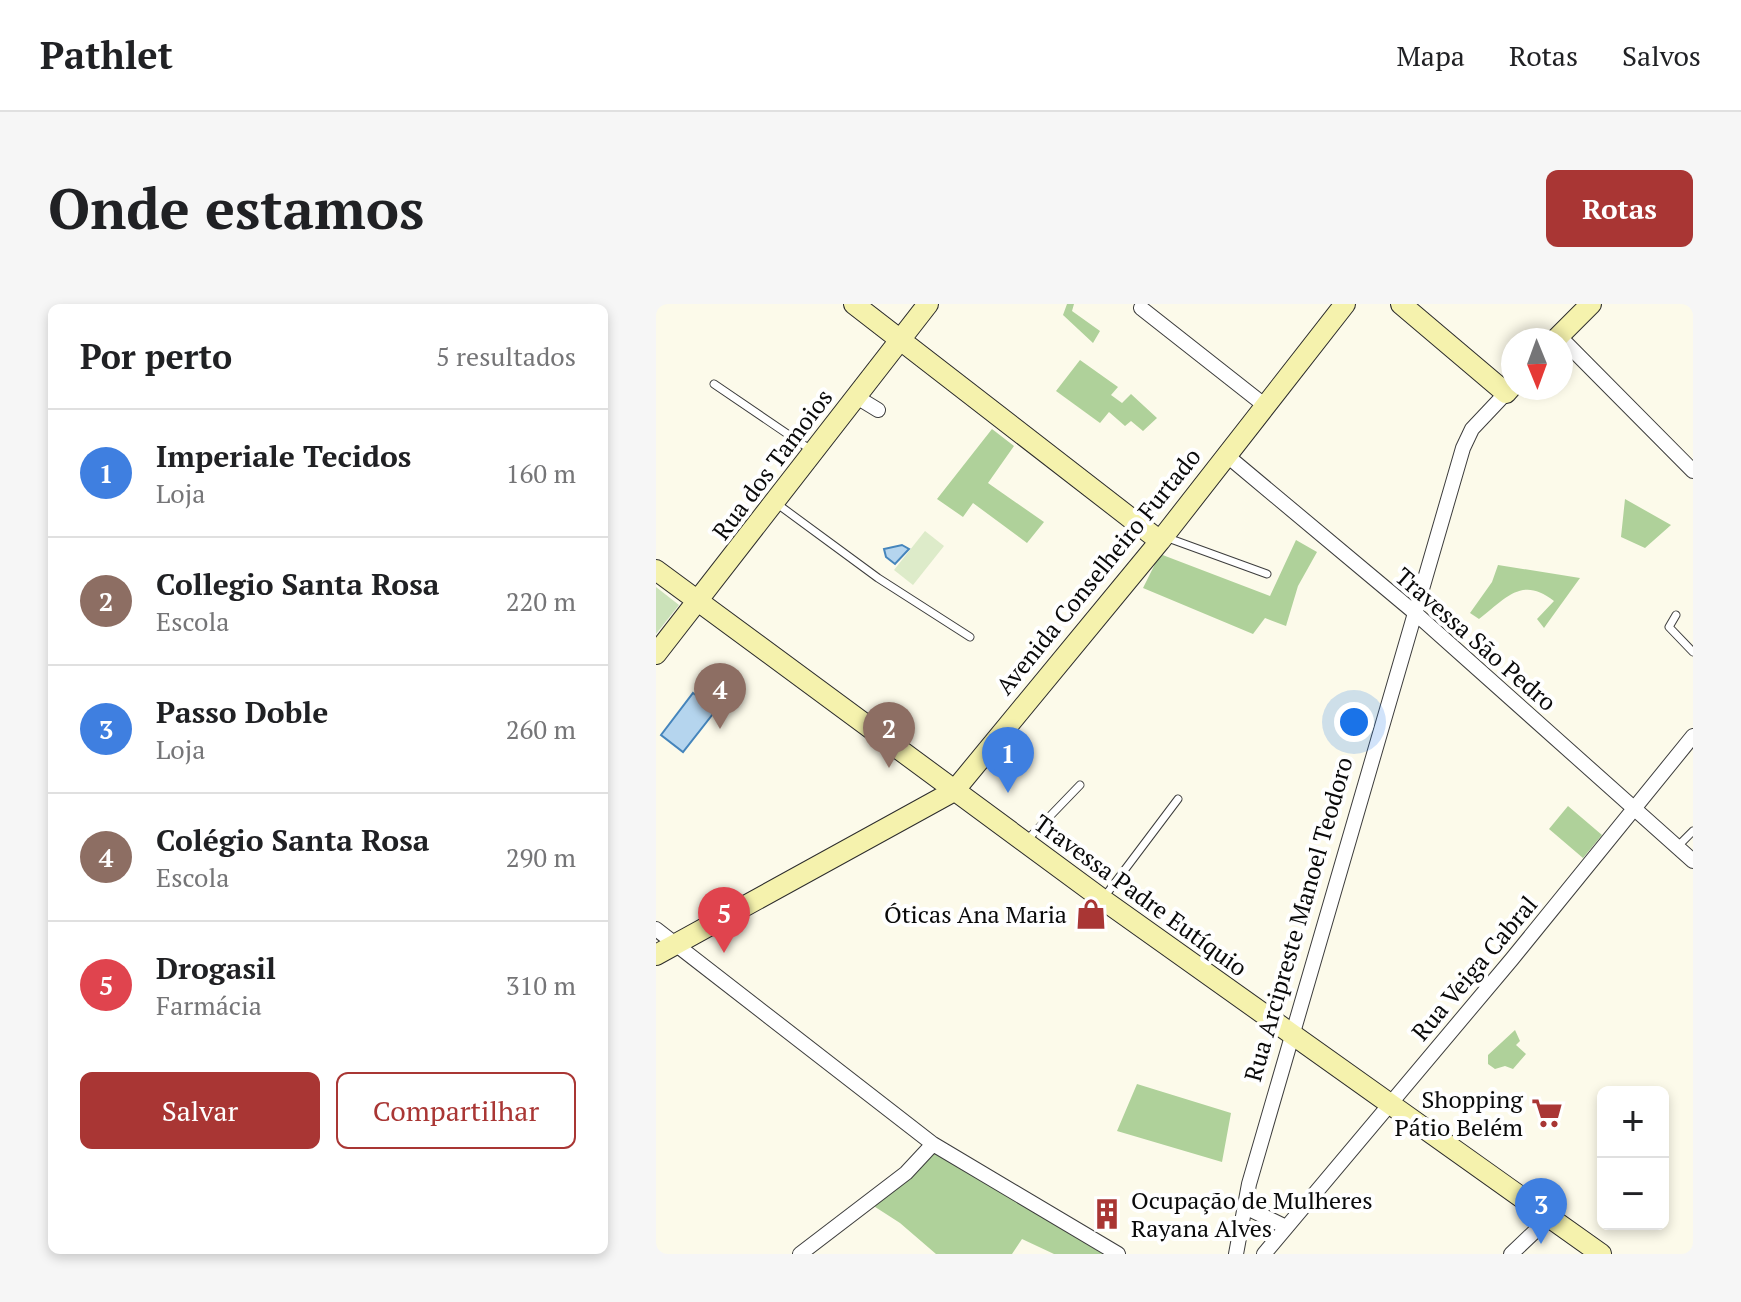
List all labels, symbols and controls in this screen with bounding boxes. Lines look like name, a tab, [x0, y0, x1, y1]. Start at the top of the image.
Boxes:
text: Pathlet	[40, 30, 173, 80]
text: Mapa	[1397, 37, 1465, 74]
text: Rotas	[1509, 37, 1578, 74]
text: Salvos	[1622, 37, 1701, 74]
button: Rotas	[1546, 170, 1693, 247]
text: Onde estamos	[48, 171, 424, 245]
north arrow	[1501, 328, 1573, 400]
text: Por perto	[80, 334, 232, 379]
text: 5 resultados	[436, 339, 576, 373]
street label: Rua dos Tamoios	[705, 382, 839, 546]
text: Imperiale Tecidos	[156, 436, 411, 476]
street label: Avenida Conselheiro Furtado	[988, 441, 1208, 701]
text: 1	[99, 456, 113, 490]
text: 160 m	[506, 456, 576, 490]
text: Loja	[156, 476, 205, 510]
street label: Travessa São Pedro	[1389, 560, 1563, 718]
text: Collegio Santa Rosa	[156, 564, 439, 604]
text: 2	[99, 584, 113, 618]
text: 220 m	[506, 584, 576, 618]
text: Escola	[156, 604, 229, 638]
pin: 4	[694, 663, 746, 729]
text: Passo Doble	[156, 692, 328, 732]
pin: 2	[863, 702, 915, 768]
your location	[1334, 702, 1374, 742]
text: 3	[99, 712, 113, 746]
text: 260 m	[506, 712, 576, 746]
pin: 1	[982, 727, 1034, 793]
text: Loja	[156, 732, 205, 766]
street label: Rua Arcipreste Manoel Teodoro	[1236, 753, 1360, 1085]
street label: Travessa Padre Eutíquio	[1028, 807, 1254, 983]
text: Colégio Santa Rosa	[156, 820, 429, 860]
text: 4	[99, 840, 113, 874]
text: 290 m	[506, 840, 576, 874]
text: Escola	[156, 860, 229, 894]
pin: 5	[698, 887, 750, 953]
street label: Rua Veiga Cabral	[1404, 889, 1544, 1047]
shop icon: Óticas Ana Maria	[1074, 897, 1108, 931]
place label: Óticas Ana Maria	[884, 898, 1067, 930]
text: Drogasil	[156, 948, 276, 988]
text: 5	[99, 968, 113, 1002]
text: 310 m	[506, 968, 576, 1002]
text: Farmácia	[156, 988, 262, 1022]
button: Salvar	[80, 1072, 320, 1149]
button: Compartilhar	[336, 1072, 576, 1149]
place label: Shopping Pátio Belém	[1395, 1083, 1523, 1143]
map controls	[1597, 1086, 1669, 1230]
button: +	[1597, 1086, 1669, 1158]
supermarket icon: Shopping Pátio Belém	[1530, 1096, 1564, 1130]
button: −	[1597, 1158, 1669, 1230]
pin: 3	[1515, 1178, 1567, 1244]
place label: Ocupação de Mulheres Rayana Alves	[1131, 1184, 1373, 1244]
building icon: Ocupação de Mulheres Rayana Alves	[1090, 1197, 1124, 1231]

